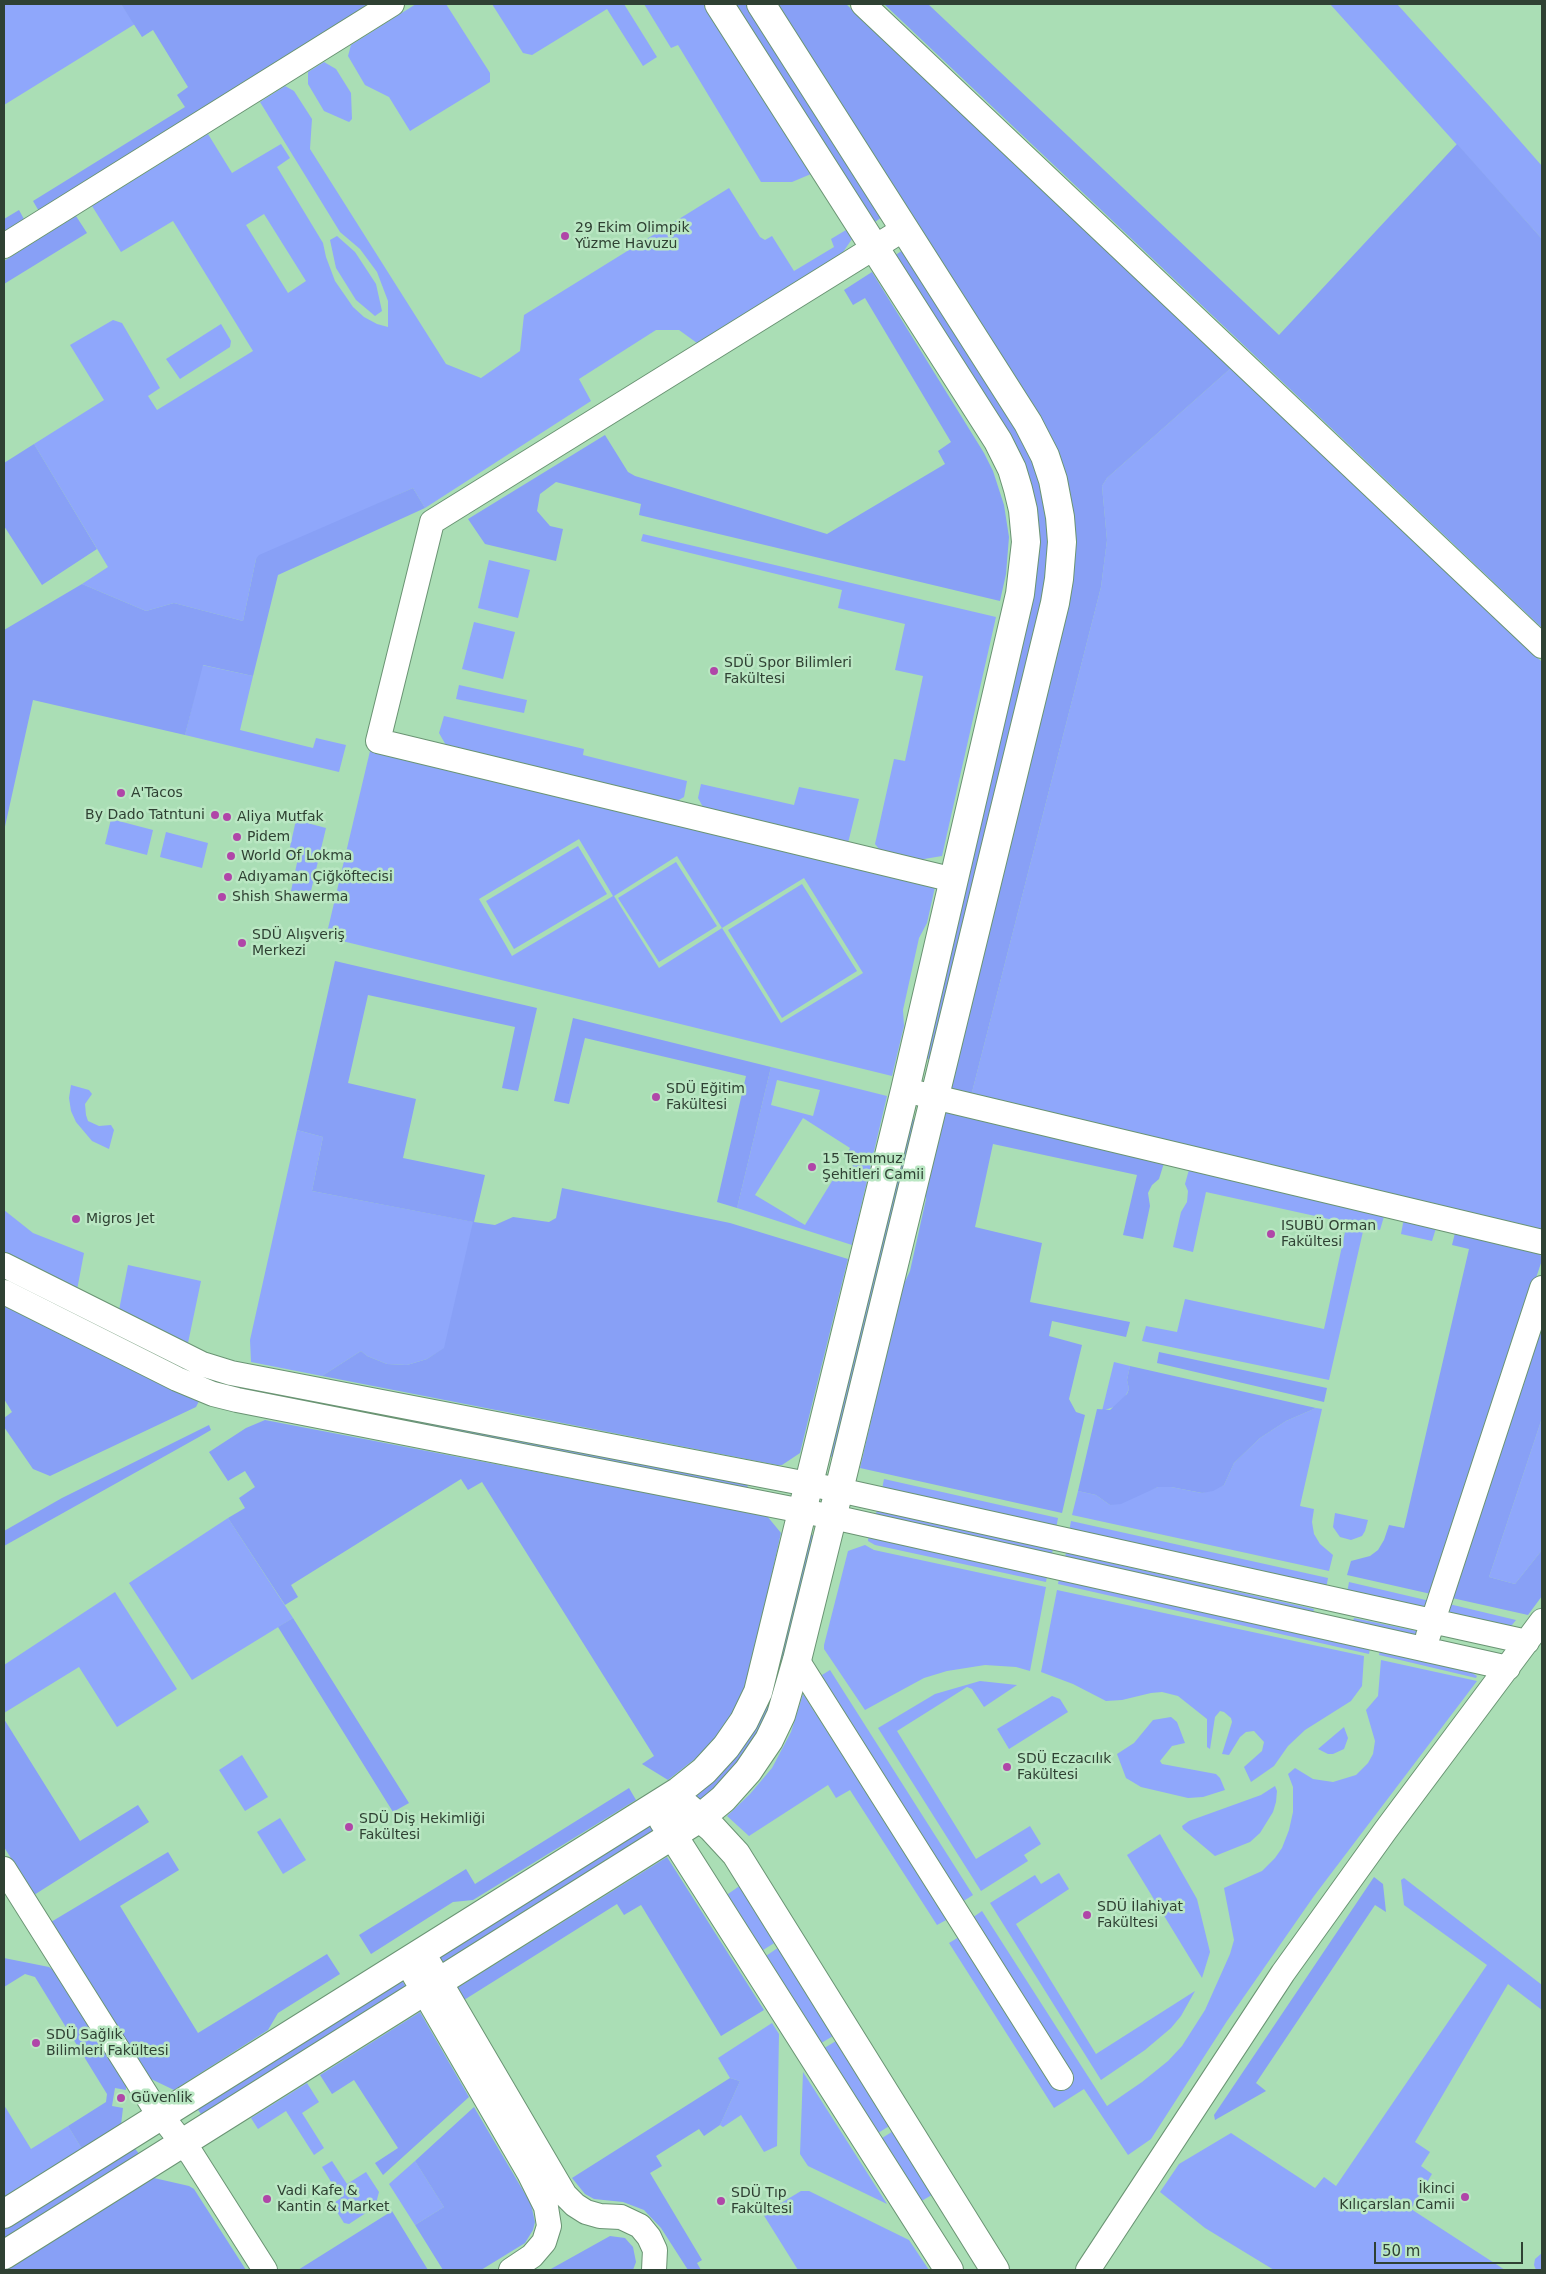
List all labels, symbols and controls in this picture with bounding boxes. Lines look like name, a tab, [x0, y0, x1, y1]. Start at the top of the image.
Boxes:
place label: 29 Ekim Olimpik Yüzme Havuzu	[575, 220, 690, 252]
marker: 29 Ekim Olimpik Yüzme Havuzu	[559, 230, 571, 242]
place label: SDÜ Spor Bilimleri Fakültesi	[724, 655, 852, 688]
marker: SDÜ Spor Bilimleri Fakültesi	[708, 665, 720, 677]
place label: A'Tacos	[131, 785, 183, 801]
marker: A'Tacos	[115, 787, 127, 799]
place label: By Dado Tatntuni	[85, 807, 205, 823]
marker: By Dado Tatntuni	[209, 809, 221, 821]
place label: Aliya Mutfak	[237, 809, 324, 825]
marker: Aliya Mutfak	[221, 811, 233, 823]
place label: Pidem	[247, 829, 290, 845]
marker: Pidem	[231, 831, 243, 843]
place label: World Of Lokma	[241, 848, 352, 864]
marker: World Of Lokma	[225, 850, 237, 862]
place label: Adıyaman Çiğköftecisi	[238, 869, 393, 885]
marker: Adıyaman Çiğköftecisi	[222, 871, 234, 883]
place label: Shish Shawerma	[232, 889, 348, 905]
marker: Shish Shawerma	[216, 891, 228, 903]
place label: SDÜ Alışveriş Merkezi	[252, 927, 345, 960]
marker: SDÜ Alışveriş Merkezi	[236, 937, 248, 949]
place label: SDÜ Eğitim Fakültesi	[666, 1081, 745, 1114]
marker: SDÜ Eğitim Fakültesi	[650, 1091, 662, 1103]
place label: 15 Temmuz Şehitleri Camii	[822, 1151, 924, 1184]
marker: 15 Temmuz Şehitleri Camii	[806, 1161, 818, 1173]
place label: Migros Jet	[86, 1211, 155, 1227]
marker: Migros Jet	[70, 1213, 82, 1225]
place label: ISUBÜ Orman Fakültesi	[1281, 1218, 1376, 1250]
marker: ISUBÜ Orman Fakültesi	[1265, 1228, 1277, 1240]
place label: SDÜ Eczacılık Fakültesi	[1017, 1751, 1111, 1784]
marker: SDÜ Eczacılık Fakültesi	[1001, 1761, 1013, 1773]
place label: SDÜ Diş Hekimliği Fakültesi	[359, 1811, 485, 1844]
marker: SDÜ Diş Hekimliği Fakültesi	[343, 1821, 355, 1833]
place label: SDÜ İlahiyat Fakültesi	[1097, 1899, 1183, 1931]
marker: SDÜ İlahiyat Fakültesi	[1081, 1909, 1093, 1921]
place label: SDÜ Sağlık Bilimleri Fakültesi	[46, 2027, 169, 2060]
marker: SDÜ Sağlık Bilimleri Fakültesi	[30, 2037, 42, 2049]
place label: Güvenlik	[131, 2090, 192, 2106]
marker: Güvenlik	[115, 2092, 127, 2104]
place label: İkinci Kılıçarslan Camii	[1339, 2181, 1455, 2214]
place label: Vadi Kafe & Kantin & Market	[277, 2183, 390, 2216]
place label: SDÜ Tıp Fakültesi	[731, 2185, 792, 2218]
marker: İkinci Kılıçarslan Camii	[1459, 2191, 1471, 2203]
marker: Vadi Kafe & Kantin & Market	[261, 2193, 273, 2205]
marker: SDÜ Tıp Fakültesi	[715, 2195, 727, 2207]
scale bar	[1376, 2232, 1525, 2264]
text: 50 m	[1382, 2242, 1420, 2260]

